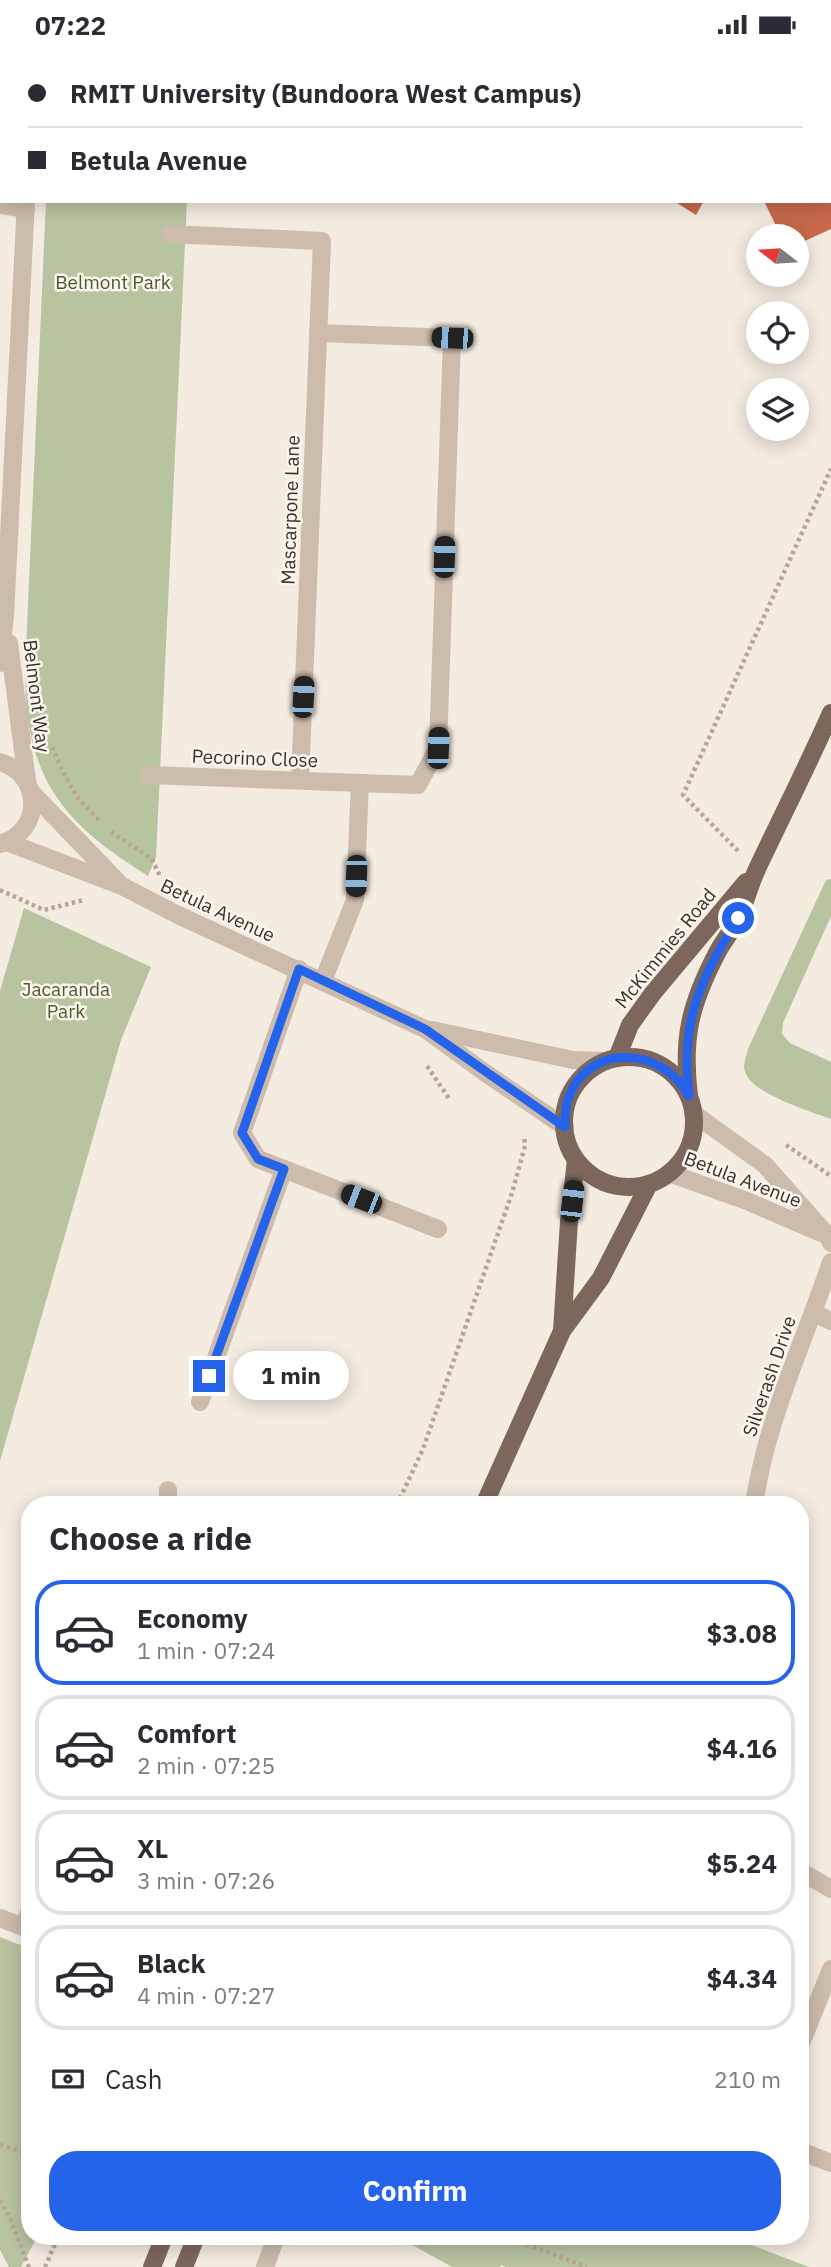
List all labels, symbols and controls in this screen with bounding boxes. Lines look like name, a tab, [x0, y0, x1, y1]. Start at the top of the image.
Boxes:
text: 07:22	[35, 8, 106, 42]
text: RMIT University (Bundoora West Campus)	[70, 76, 581, 110]
text: Betula Avenue	[70, 143, 247, 177]
north arrow	[746, 224, 808, 287]
map controls	[746, 224, 809, 441]
park label: Belmont Park	[55, 270, 171, 294]
button: locate	[746, 301, 809, 364]
car	[431, 327, 474, 349]
button: layers	[746, 378, 809, 441]
street label: Mascarpone Lane	[275, 435, 305, 585]
car	[433, 536, 456, 578]
street label: Belmont Way	[18, 638, 56, 754]
car	[292, 675, 315, 719]
car	[427, 727, 450, 769]
street label: Pecorino Close	[191, 744, 319, 772]
car	[345, 855, 368, 897]
street label: Betula Avenue	[157, 873, 279, 947]
street label: McKimmies Road	[609, 883, 721, 1013]
route start	[722, 902, 754, 934]
park label: Jacaranda Park	[22, 977, 110, 1023]
street label: Betula Avenue	[681, 1146, 805, 1212]
car	[560, 1179, 585, 1223]
car	[338, 1182, 385, 1216]
street label: Silverash Drive	[737, 1312, 801, 1440]
callout: 1 min	[234, 1351, 349, 1401]
route end	[193, 1360, 225, 1392]
text: 1 min	[261, 1360, 321, 1390]
text: Choose a ride	[49, 1517, 252, 1559]
icon: car	[53, 1601, 116, 1664]
text: Economy	[137, 1601, 248, 1635]
text: $3.08	[707, 1616, 777, 1650]
text: 1 min · 07:24	[137, 1635, 275, 1665]
icon: car	[53, 1716, 116, 1779]
text: Comfort	[137, 1716, 236, 1750]
text: $4.16	[707, 1731, 777, 1765]
text: 2 min · 07:25	[137, 1750, 275, 1780]
icon: car	[53, 1831, 116, 1894]
text: XL	[137, 1831, 168, 1865]
text: $5.24	[707, 1846, 777, 1880]
text: 3 min · 07:26	[137, 1865, 275, 1895]
icon: car	[53, 1946, 116, 2009]
text: Black	[137, 1946, 205, 1980]
text: $4.34	[707, 1961, 777, 1995]
text: 4 min · 07:27	[137, 1980, 275, 2010]
icon: cash	[49, 2060, 87, 2098]
text: Cash	[105, 2062, 162, 2096]
text: 210 m	[714, 2064, 781, 2094]
button: Confirm	[49, 2151, 781, 2231]

